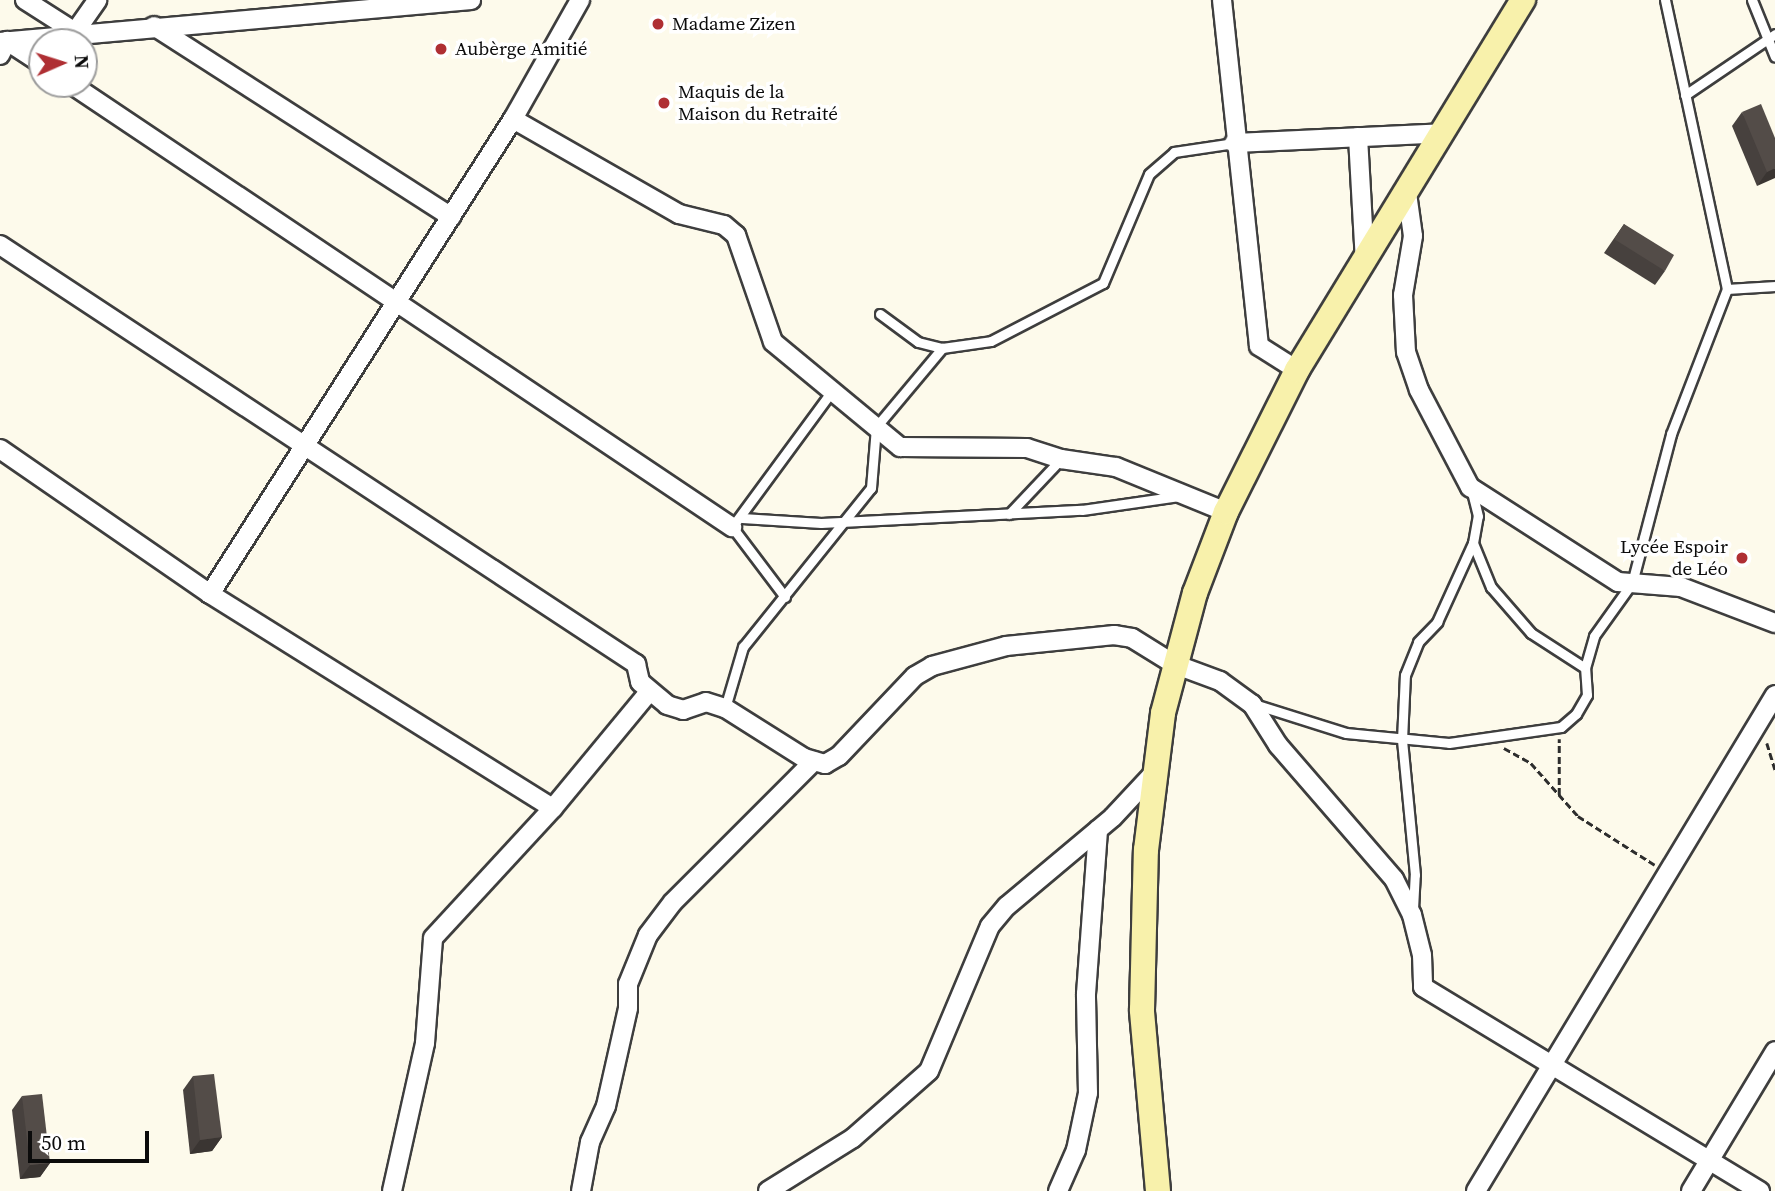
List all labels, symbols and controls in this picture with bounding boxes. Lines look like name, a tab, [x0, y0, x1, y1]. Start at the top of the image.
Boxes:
place label: Madame Zizen	[672, 13, 796, 35]
marker: Madame Zizen	[650, 16, 666, 32]
north arrow	[28, 28, 98, 98]
place label: Aubèrge Amitié	[455, 38, 587, 60]
marker: Aubèrge Amitié	[433, 41, 449, 57]
text: N	[69, 54, 95, 70]
place label: Maquis de la Maison du Retraité	[678, 81, 838, 125]
marker: Maquis de la Maison du Retraité	[656, 95, 672, 111]
place label: Lycée Espoir de Léo	[1620, 536, 1728, 580]
marker: Lycée Espoir de Léo	[1734, 550, 1750, 566]
scale bar	[32, 1118, 152, 1162]
text: 50 m	[41, 1128, 86, 1157]

